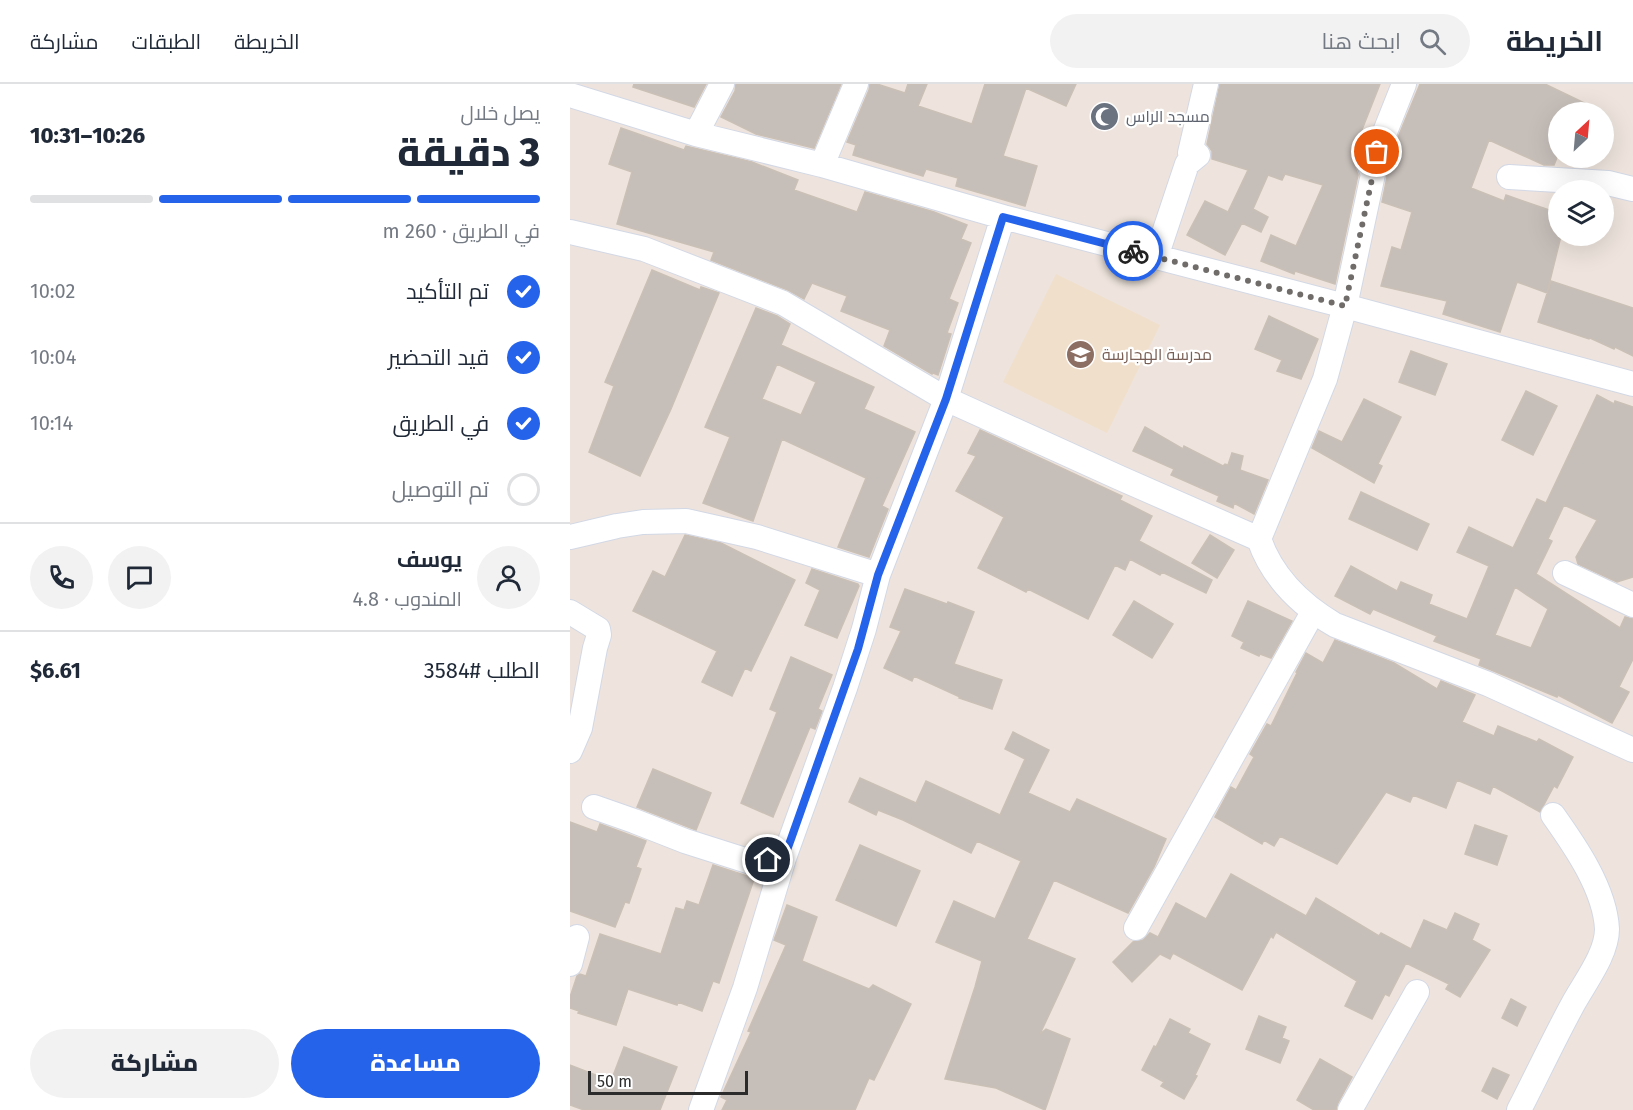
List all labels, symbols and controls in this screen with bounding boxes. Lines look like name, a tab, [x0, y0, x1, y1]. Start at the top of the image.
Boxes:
search box	[1050, 14, 1470, 68]
icon: search	[1416, 25, 1449, 58]
text: الخريطة	[1506, 25, 1603, 58]
text: ابحث هنا	[1322, 28, 1401, 55]
text: مشاركة	[30, 29, 99, 55]
text: الطبقات	[132, 29, 201, 55]
text: الخريطة	[234, 29, 300, 55]
mosque icon: مسجد الراس	[1089, 100, 1121, 132]
text: يصل خلال	[460, 101, 540, 125]
north arrow	[1548, 102, 1614, 168]
map controls	[1548, 102, 1614, 246]
place label: مسجد الراس	[1126, 107, 1210, 127]
text: 10:26–10:31	[30, 122, 145, 149]
pin	[1351, 126, 1402, 177]
text: 3 دقيقة	[397, 130, 540, 176]
icon: bag	[1360, 135, 1393, 168]
button: layers	[1548, 180, 1614, 246]
text: في الطريق · 260 m	[383, 219, 540, 243]
courier	[1103, 221, 1163, 281]
icon: bike	[1117, 235, 1150, 268]
icon: check	[507, 275, 540, 308]
text: تم التأكيد	[406, 278, 489, 305]
text: 10:02	[30, 279, 75, 303]
school or university icon: مدرسة الهجارسة	[1065, 338, 1097, 370]
icon: check	[507, 341, 540, 374]
text: قيد التحضير	[388, 344, 489, 371]
text: 10:04	[30, 345, 76, 369]
place label: مدرسة الهجارسة	[1102, 345, 1212, 365]
icon: check	[507, 407, 540, 440]
text: في الطريق	[392, 410, 489, 437]
text: 10:14	[30, 411, 73, 435]
text: تم التوصيل	[392, 476, 489, 503]
button: phone	[30, 546, 93, 609]
button: chat	[108, 546, 171, 609]
text: يوسف	[397, 546, 462, 573]
button: person	[477, 546, 540, 609]
text: المندوب · 4.8	[352, 587, 462, 611]
text: $6.61	[30, 657, 81, 684]
text: الطلب #3584	[424, 657, 540, 684]
pin	[742, 834, 793, 885]
icon: home	[751, 843, 784, 876]
button: مشاركة	[30, 1029, 279, 1098]
button: مساعدة	[291, 1029, 540, 1098]
scale bar	[588, 1068, 748, 1096]
text: 50 m	[597, 1072, 632, 1091]

